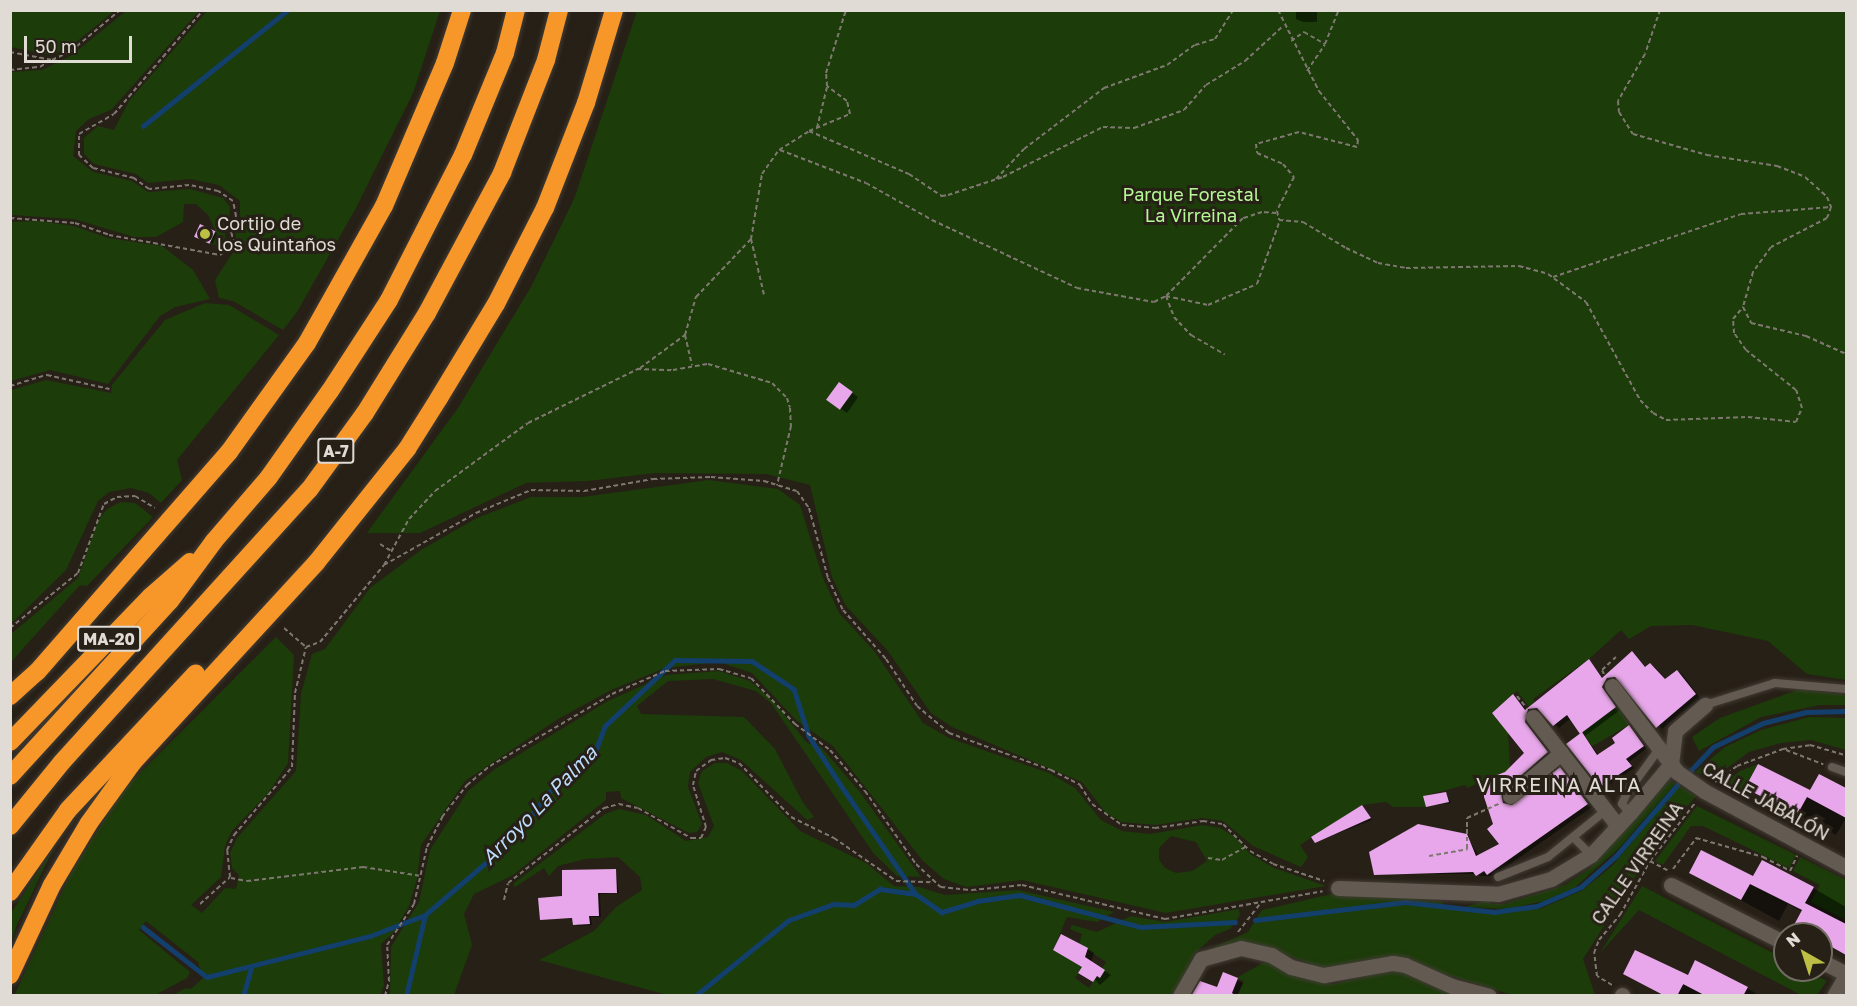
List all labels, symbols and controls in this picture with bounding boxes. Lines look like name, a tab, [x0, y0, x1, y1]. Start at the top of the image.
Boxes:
scale bar	[27, 24, 135, 62]
text: 50 m	[35, 35, 77, 57]
park label: Parque Forestal La Virreina	[1123, 184, 1259, 226]
place label: Cortijo de los Quintaños	[217, 213, 336, 256]
marker: Cortijo de los Quintaños	[198, 227, 212, 241]
road number: A-7	[316, 438, 356, 464]
road number: MA-20	[76, 626, 142, 652]
water label: Arroyo La Palma	[476, 741, 602, 869]
street label: CALLE JABALÓN	[1699, 757, 1833, 845]
district label: VIRREINA ALTA	[1476, 772, 1642, 796]
street label: CALLE VIRREINA	[1587, 798, 1687, 928]
north arrow	[1773, 922, 1833, 982]
text: N	[1782, 928, 1804, 951]

